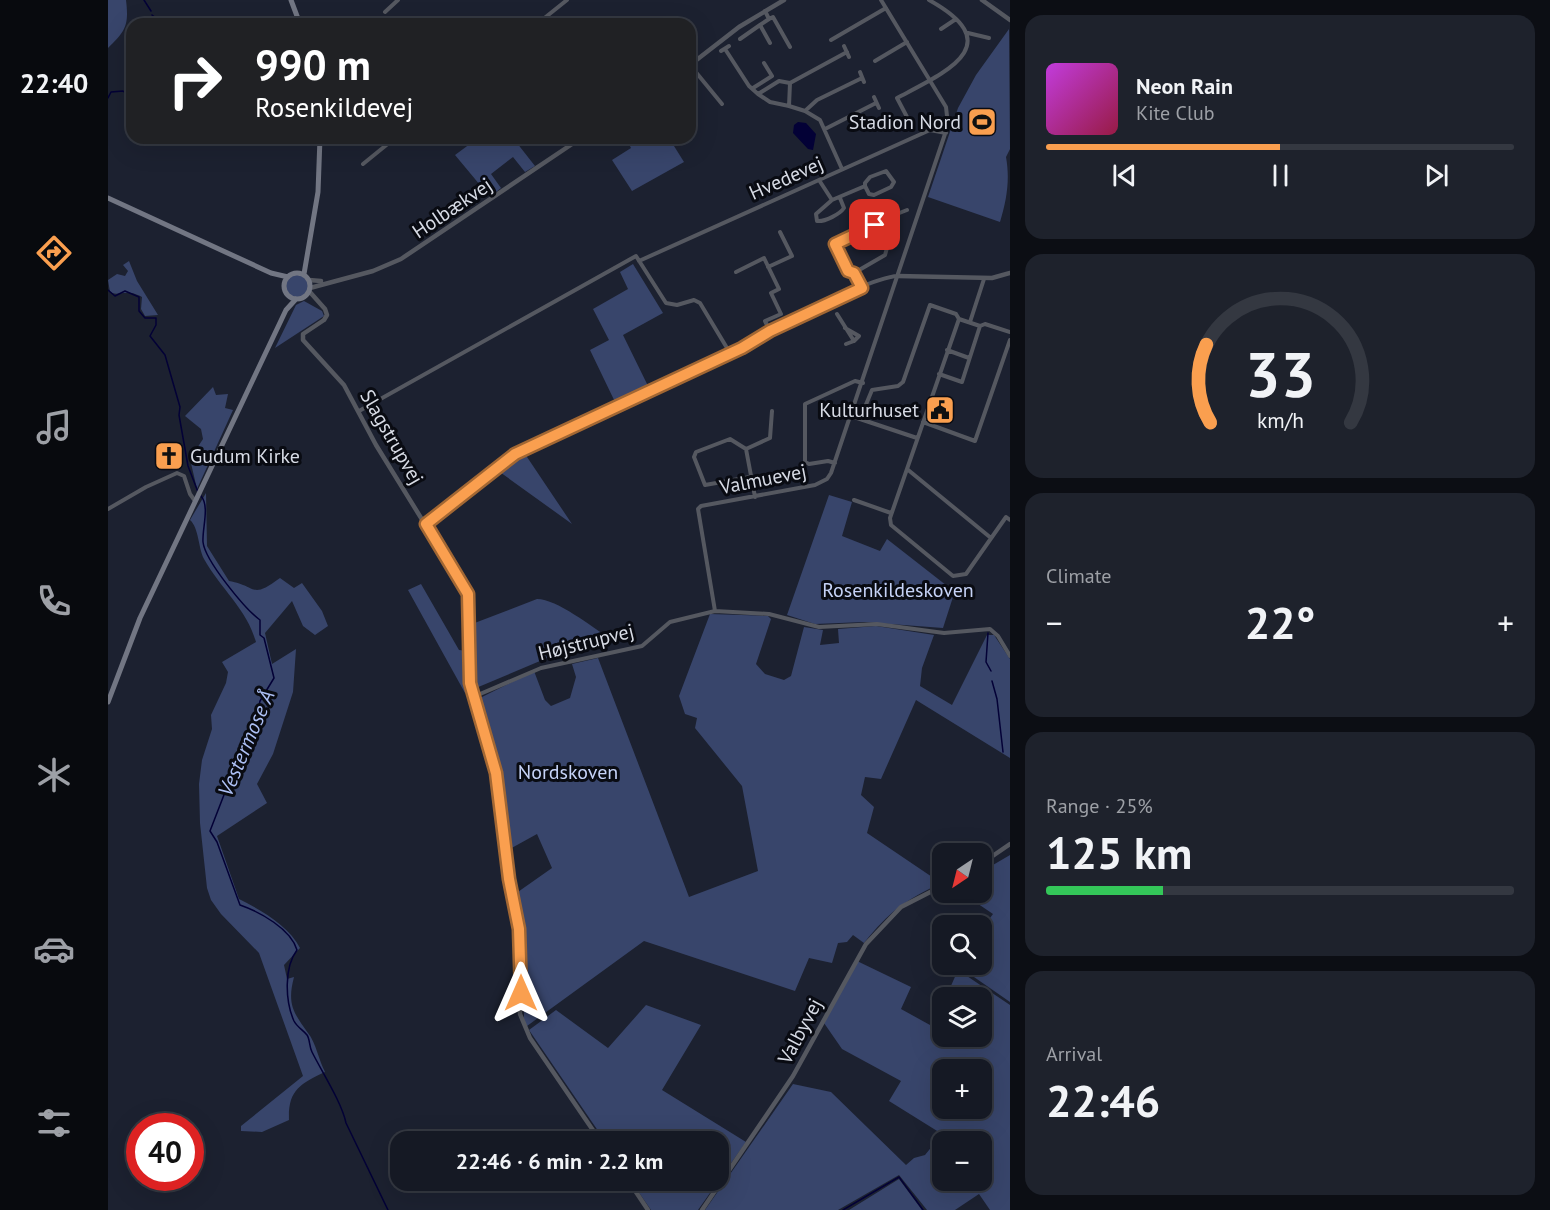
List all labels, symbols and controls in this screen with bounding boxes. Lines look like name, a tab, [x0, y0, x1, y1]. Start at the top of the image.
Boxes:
text: 990 m	[255, 37, 371, 92]
icon: right	[156, 42, 234, 120]
text: 22:40	[20, 66, 88, 100]
text: Neon Rain	[1136, 72, 1233, 100]
text: Rosenkildevej	[255, 90, 413, 124]
text: Kite Club	[1136, 100, 1214, 126]
sports icon: Stadion Nord	[966, 106, 998, 138]
place label: Stadion Nord	[849, 109, 961, 135]
street label: Hvedevej	[745, 150, 827, 206]
icon: previous	[1108, 159, 1141, 192]
icon: pause	[1264, 159, 1297, 192]
icon: next	[1420, 159, 1453, 192]
street label: Holbækvej	[407, 172, 497, 244]
pin	[849, 199, 900, 250]
icon: arrive	[858, 208, 891, 241]
icon: directions	[33, 232, 75, 274]
text: 33	[1245, 333, 1315, 414]
street label: Slagstrupvej	[354, 385, 430, 489]
public building icon: Kulturhuset	[924, 394, 956, 426]
place label: Kulturhuset	[819, 397, 919, 423]
icon: music	[33, 406, 75, 448]
text: km/h	[1256, 406, 1303, 434]
church icon: Gudum Kirke	[153, 440, 185, 472]
place label: Gudum Kirke	[190, 443, 300, 469]
street label: Valmuevej	[716, 458, 809, 500]
text: Climate	[1046, 563, 1112, 589]
park label: Rosenkildeskoven	[822, 577, 974, 603]
icon: phone	[33, 580, 75, 622]
text: 22°	[1245, 593, 1315, 651]
text: −	[1046, 601, 1063, 644]
text: +	[1497, 601, 1514, 644]
street label: Højstrupvej	[535, 618, 637, 666]
water label: Vestermose Å	[211, 686, 281, 800]
icon: climate	[33, 754, 75, 796]
park label: Nordskoven	[518, 759, 618, 785]
text: Range · 25%	[1046, 793, 1153, 819]
text: 125 km	[1046, 823, 1192, 881]
north arrow	[932, 843, 992, 903]
map controls	[932, 843, 992, 1191]
button: search	[932, 915, 992, 975]
icon: car	[33, 928, 75, 970]
position arrow	[489, 961, 553, 1025]
button: layers	[932, 987, 992, 1047]
street label: Valbyvej	[771, 994, 828, 1069]
text: Arrival	[1046, 1041, 1102, 1067]
button: +	[932, 1059, 992, 1119]
text: 22:46	[1046, 1071, 1160, 1129]
icon: filters	[33, 1102, 75, 1144]
speed limit sign: 40	[126, 1113, 204, 1191]
button: −	[932, 1131, 992, 1191]
text: 22:46 · 6 min · 2.2 km	[456, 1147, 663, 1175]

